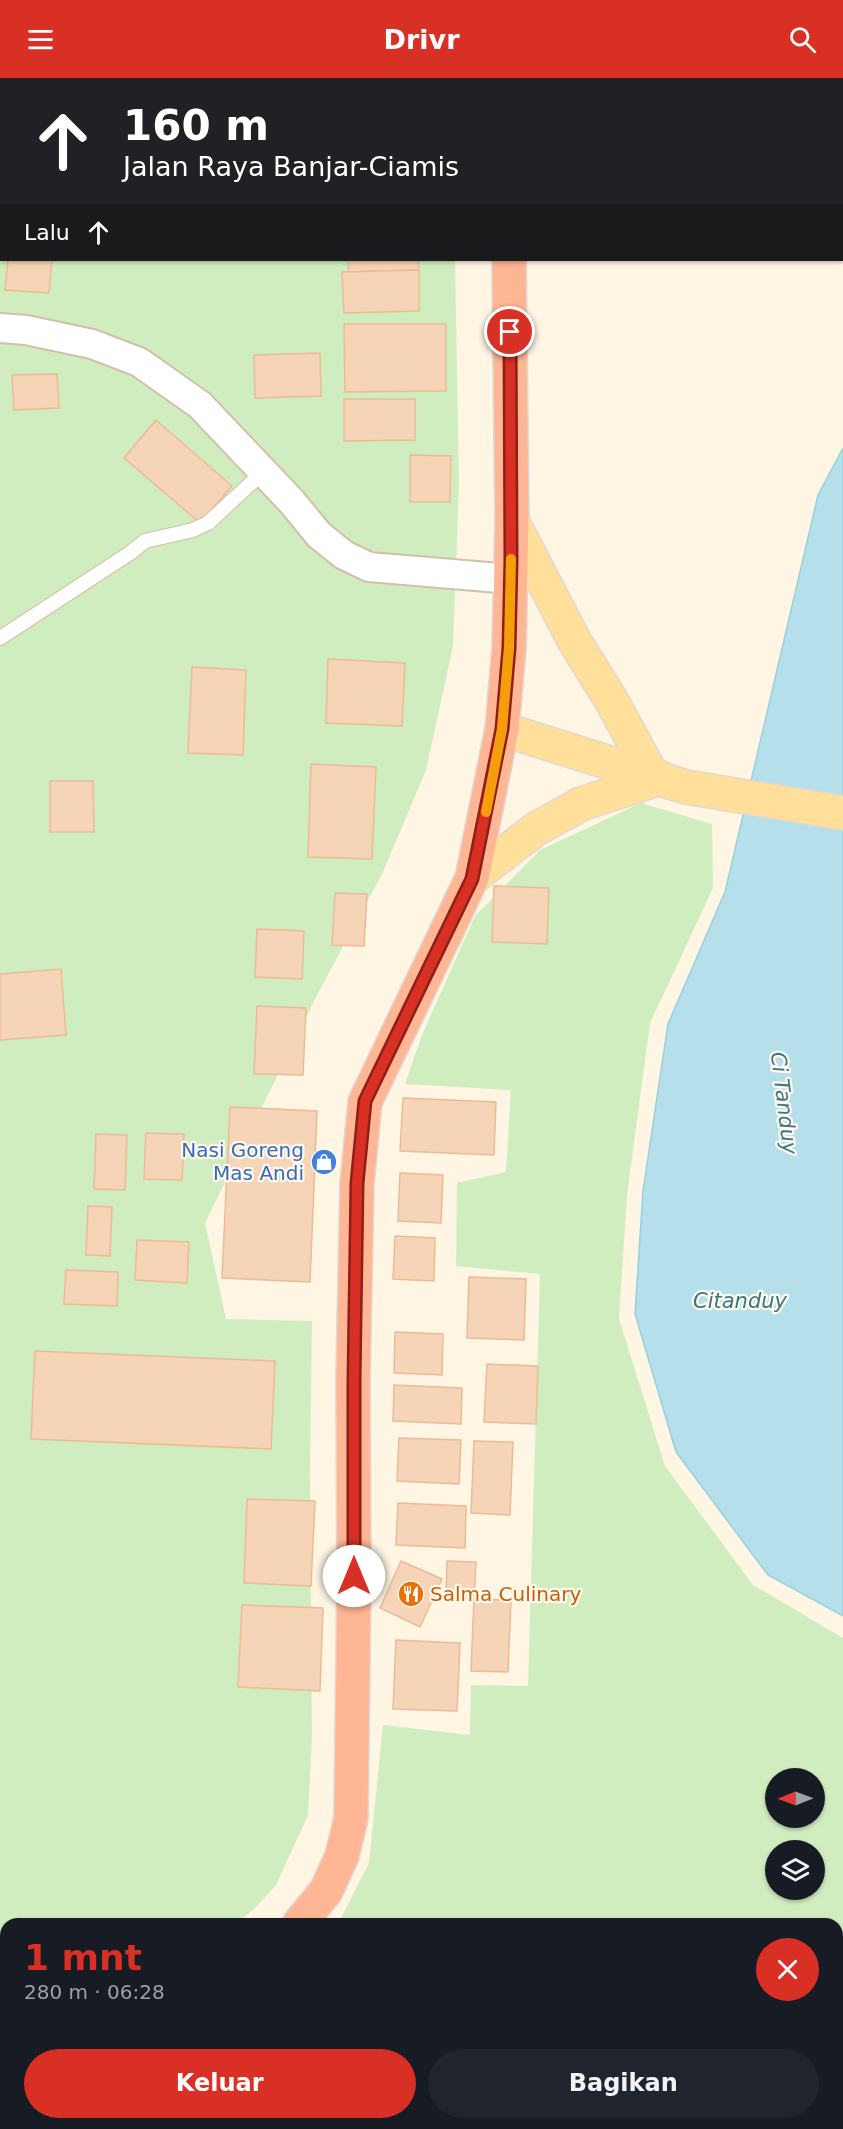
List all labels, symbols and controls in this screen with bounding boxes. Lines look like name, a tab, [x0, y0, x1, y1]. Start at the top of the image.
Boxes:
icon: menu	[24, 23, 57, 56]
icon: search	[786, 23, 819, 56]
text: Drivr	[384, 24, 459, 55]
text: 160 m	[123, 101, 269, 150]
icon: ahead	[24, 102, 102, 180]
text: Jalan Raya Banjar-Ciamis	[123, 151, 459, 182]
icon: ahead	[82, 216, 115, 249]
text: Lalu	[24, 220, 70, 245]
pin	[484, 306, 535, 357]
icon: arrive	[493, 315, 526, 348]
water label: Ci Tanduy	[766, 1050, 802, 1156]
place label: Nasi Goreng Mas Andi	[181, 1138, 304, 1185]
shop icon: Nasi Goreng Mas Andi	[309, 1147, 339, 1177]
water label: Citanduy	[693, 1289, 788, 1313]
position arrow	[322, 1544, 386, 1608]
restaurant icon: Salma Culinary	[396, 1579, 426, 1609]
place label: Salma Culinary	[430, 1582, 582, 1606]
north arrow	[765, 1768, 825, 1828]
map controls	[765, 1768, 825, 1900]
button: layers	[765, 1840, 825, 1900]
text: 1 mnt	[24, 1937, 142, 1978]
button: close	[756, 1938, 819, 2001]
text: 280 m · 06:28	[24, 1980, 165, 2004]
button: Keluar	[24, 2049, 416, 2118]
button: Bagikan	[428, 2049, 819, 2118]

